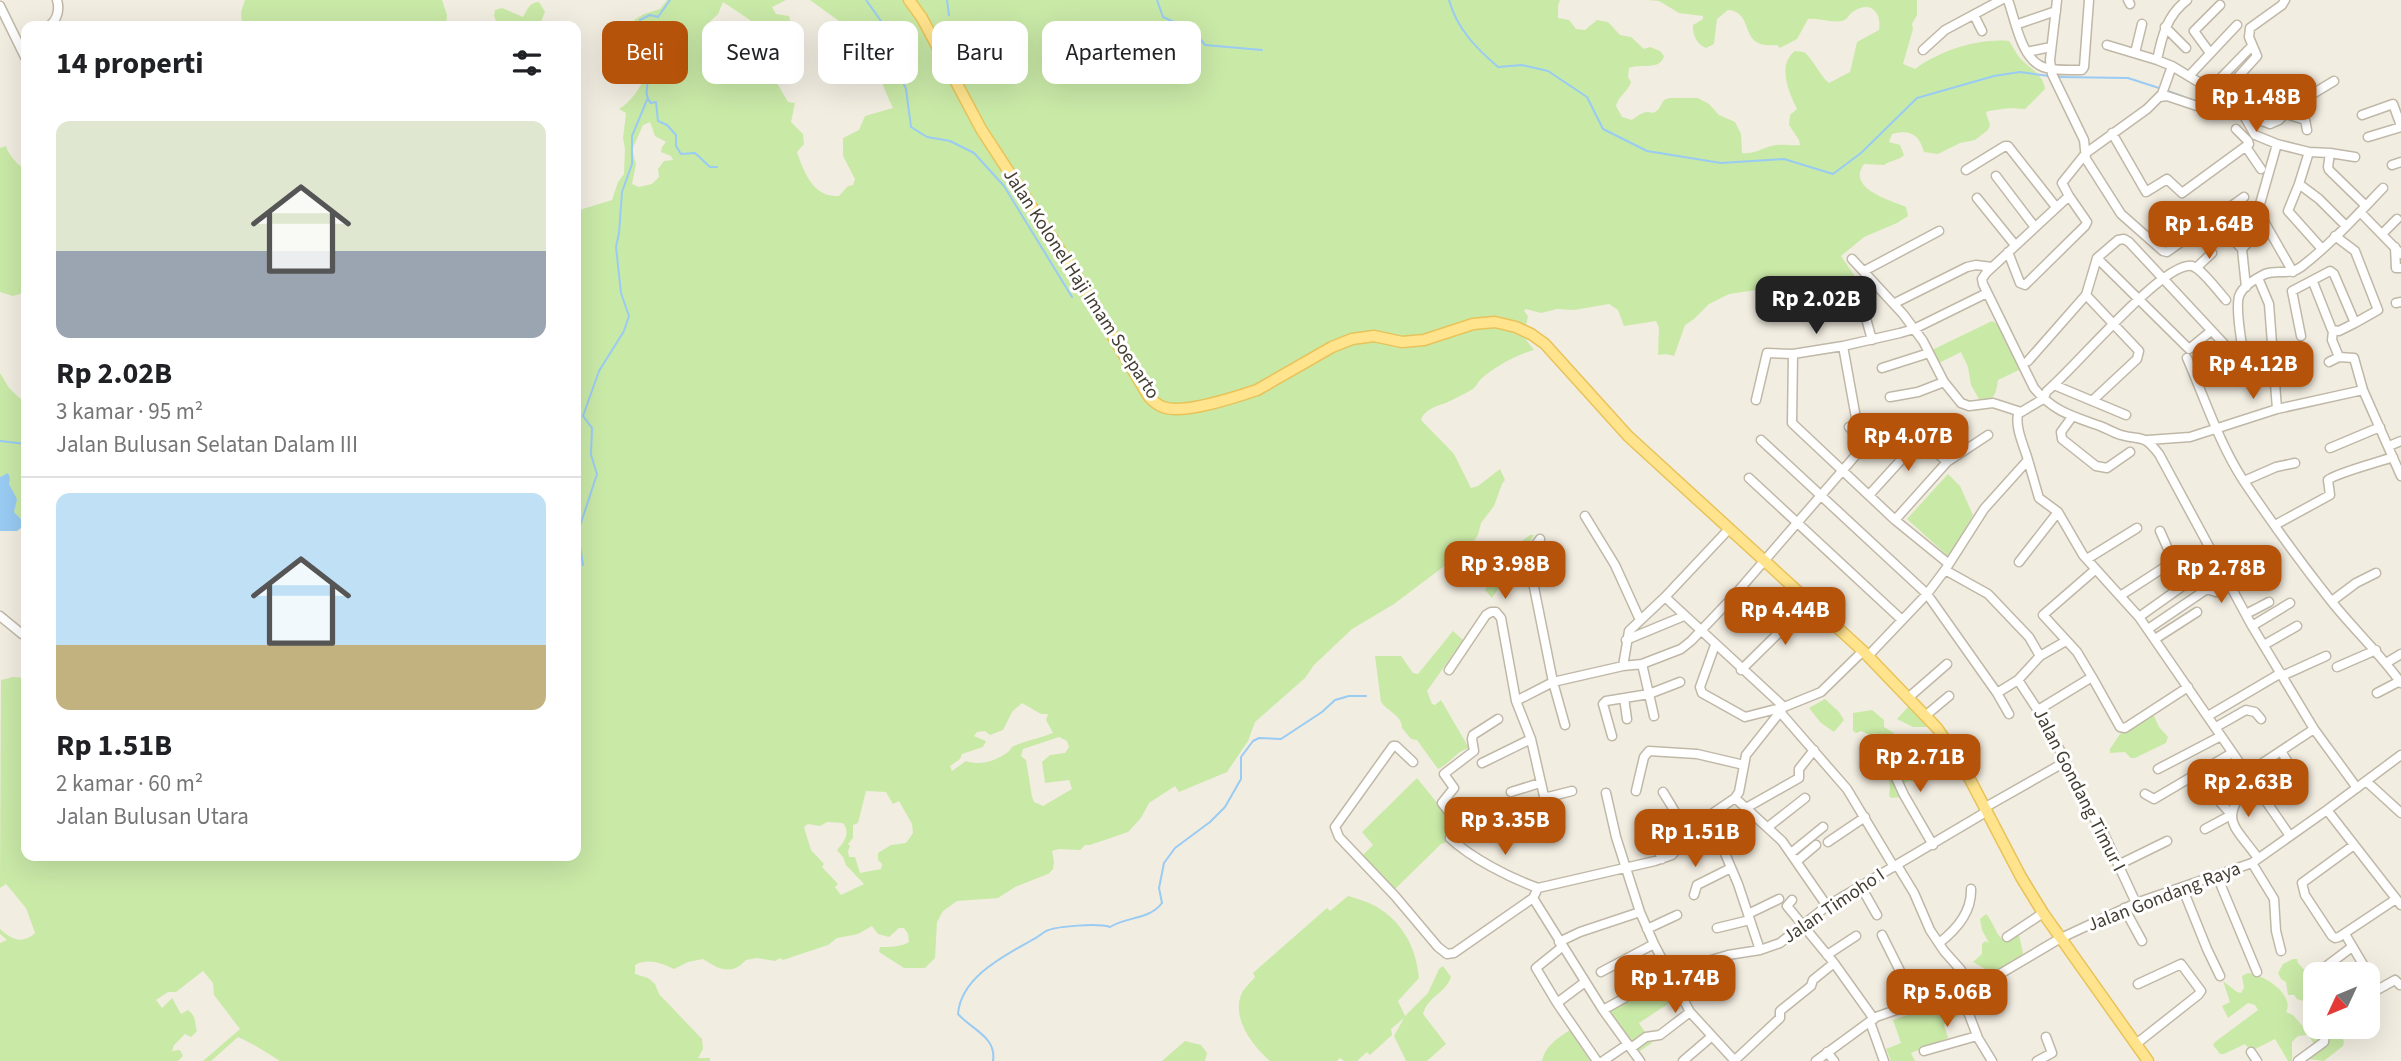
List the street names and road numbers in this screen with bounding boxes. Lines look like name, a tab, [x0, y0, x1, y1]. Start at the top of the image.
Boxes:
street label: Jalan Kolonel Haji Imam Soeparto	[996, 163, 1166, 405]
street label: Jalan Gondang Timur I	[2026, 704, 2132, 876]
street label: Jalan Gondang Raya	[2084, 855, 2244, 939]
street label: Jalan Timoho I	[1778, 862, 1890, 950]

